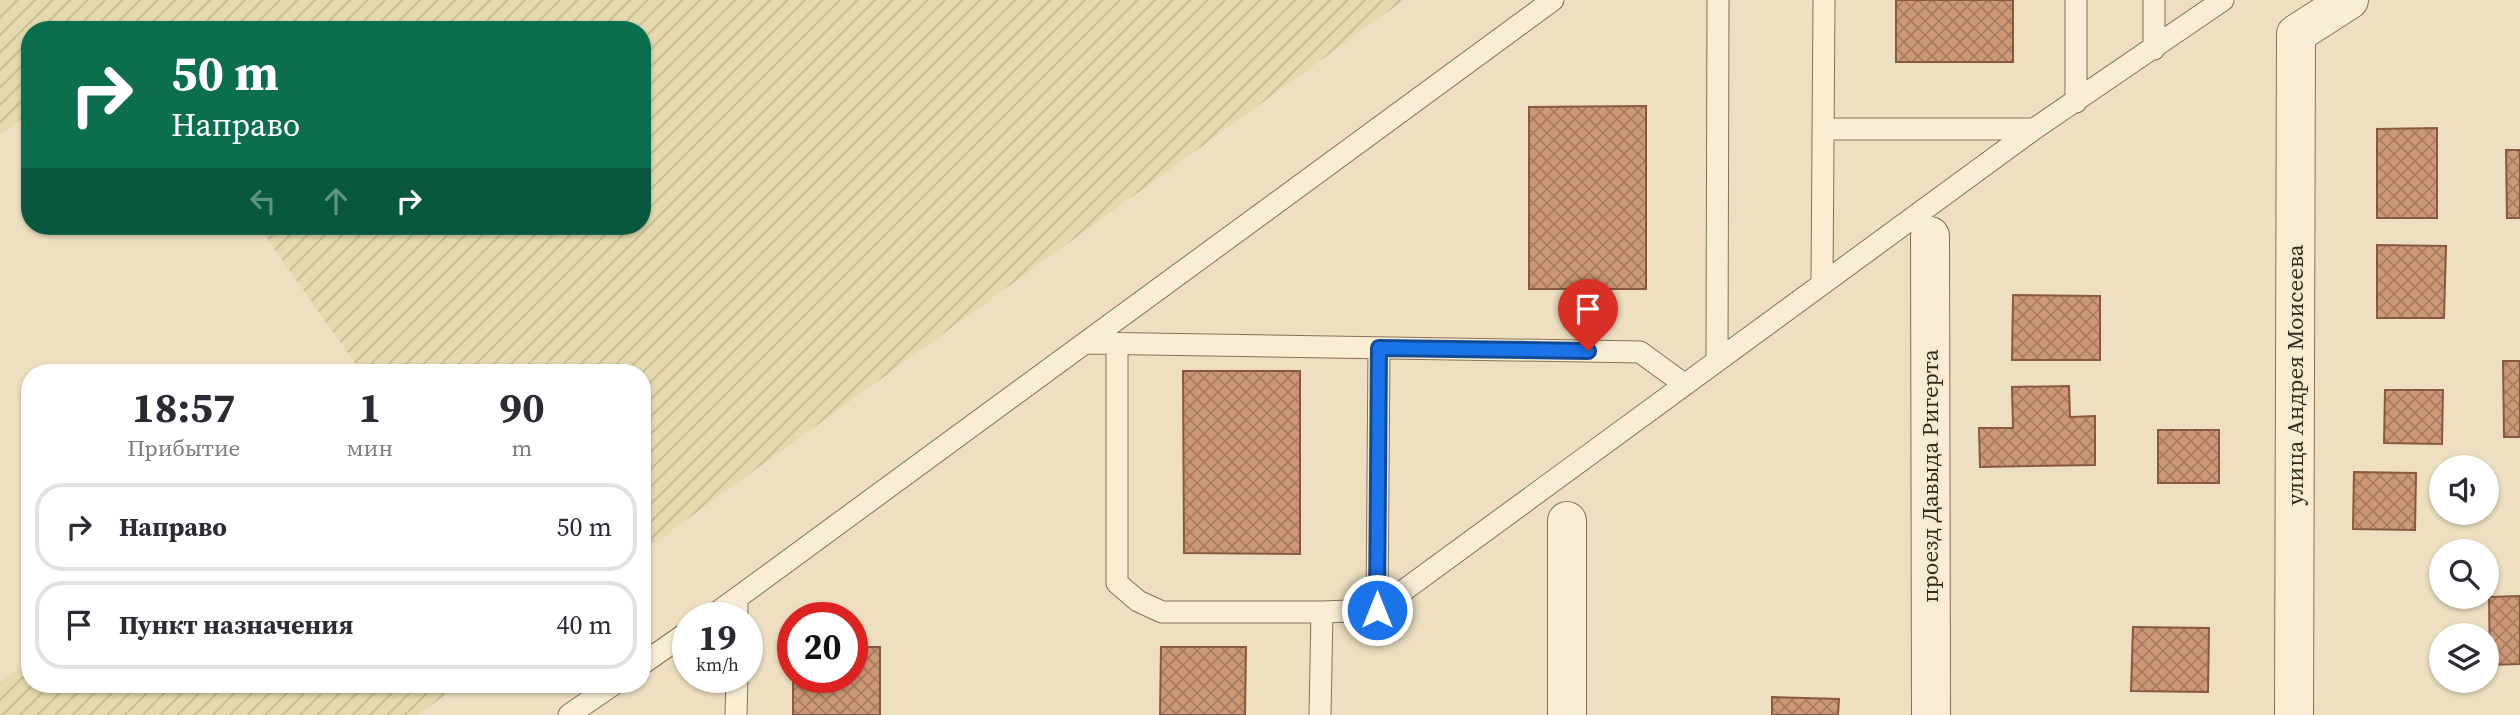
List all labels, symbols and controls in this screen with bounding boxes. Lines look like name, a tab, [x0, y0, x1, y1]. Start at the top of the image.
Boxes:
text: 50 m	[171, 39, 279, 106]
icon: right	[56, 49, 147, 140]
text: Направо	[171, 103, 300, 147]
icon: left	[244, 182, 282, 220]
icon: ahead	[317, 182, 355, 220]
icon: right	[390, 182, 428, 220]
street label: улица Андрея Моисеева	[2279, 244, 2311, 506]
pin	[1558, 279, 1618, 351]
icon: arrive	[1569, 290, 1607, 328]
street label: проезд Давыда Ригерта	[1914, 349, 1946, 603]
text: 18:57	[132, 378, 236, 436]
text: 1	[358, 378, 381, 436]
text: 90	[499, 378, 545, 436]
text: Прибытие	[127, 432, 240, 464]
text: мин	[347, 432, 393, 464]
text: m	[512, 432, 532, 464]
map controls	[2429, 455, 2499, 693]
button: sound	[2429, 455, 2499, 525]
icon: right	[60, 508, 98, 546]
text: Направо	[119, 509, 227, 545]
text: 50 m	[557, 509, 612, 545]
button: search	[2429, 539, 2499, 609]
position arrow	[1340, 573, 1414, 647]
speed limit sign: 20	[777, 602, 868, 693]
icon: arrive	[60, 606, 98, 644]
text: Пункт назначения	[119, 607, 353, 643]
text: 40 m	[557, 607, 612, 643]
text: 19	[699, 614, 736, 662]
button: layers	[2429, 623, 2499, 693]
text: km/h	[696, 652, 739, 677]

